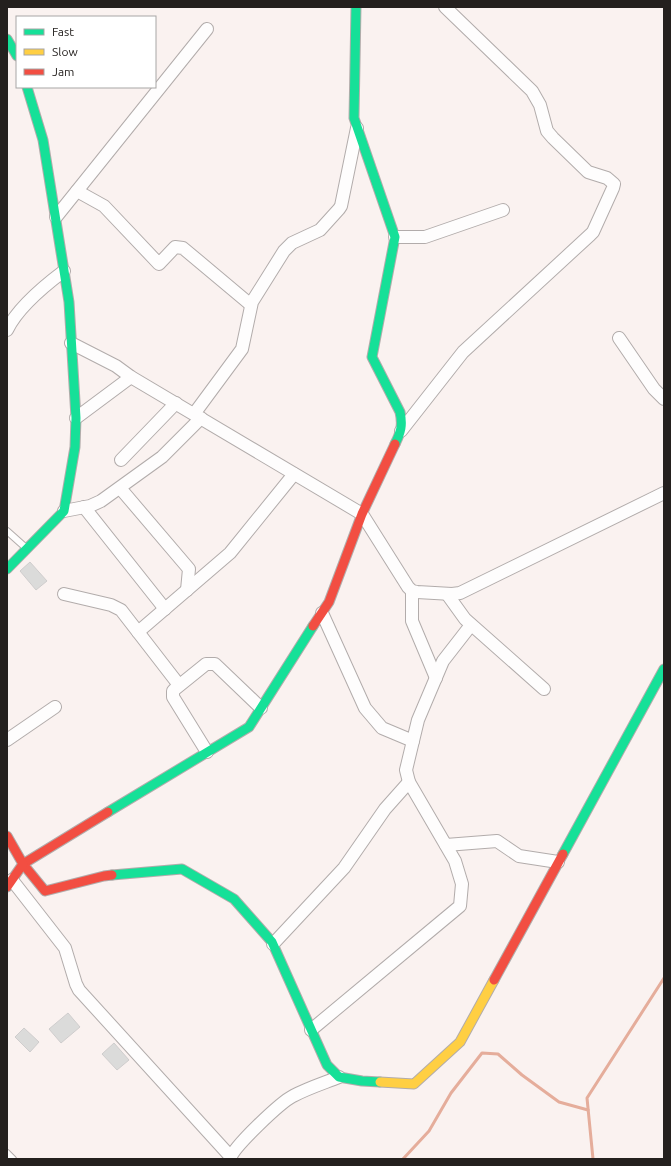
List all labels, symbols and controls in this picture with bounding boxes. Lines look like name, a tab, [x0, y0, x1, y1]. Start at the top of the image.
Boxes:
legend	[16, 16, 156, 88]
text: Fast	[52, 25, 74, 38]
text: Slow	[52, 45, 78, 58]
text: Jam	[52, 65, 74, 78]

